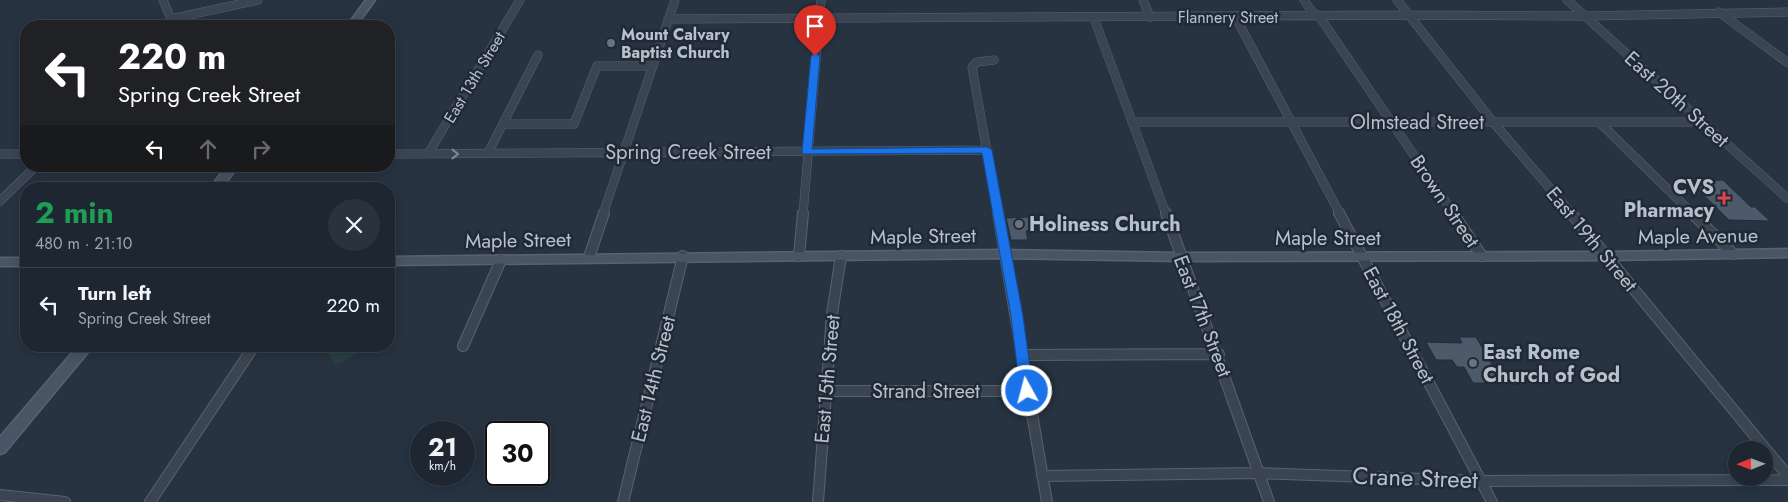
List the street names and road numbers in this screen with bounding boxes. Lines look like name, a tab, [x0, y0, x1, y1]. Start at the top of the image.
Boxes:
street label: Flannery Street	[1178, 6, 1278, 29]
street label: East 13th Street	[438, 27, 511, 127]
street label: East 20th Street	[1618, 44, 1736, 154]
street label: Olmstead Street	[1350, 108, 1484, 137]
street label: Spring Creek Street	[605, 138, 771, 167]
street label: Brown Street	[1403, 149, 1486, 254]
street label: East 19th Street	[1539, 181, 1644, 298]
street label: Maple Street	[870, 221, 976, 252]
street label: Maple Avenue	[1638, 221, 1758, 252]
street label: Maple Street	[1275, 224, 1381, 253]
street label: Maple Street	[465, 225, 571, 256]
street label: East 17th Street	[1166, 251, 1239, 381]
street label: East 18th Street	[1356, 262, 1442, 389]
street label: East 14th Street	[624, 313, 683, 445]
street label: East 15th Street	[807, 313, 848, 444]
street label: Strand Street	[872, 377, 980, 406]
street label: Crane Street	[1352, 458, 1479, 497]

